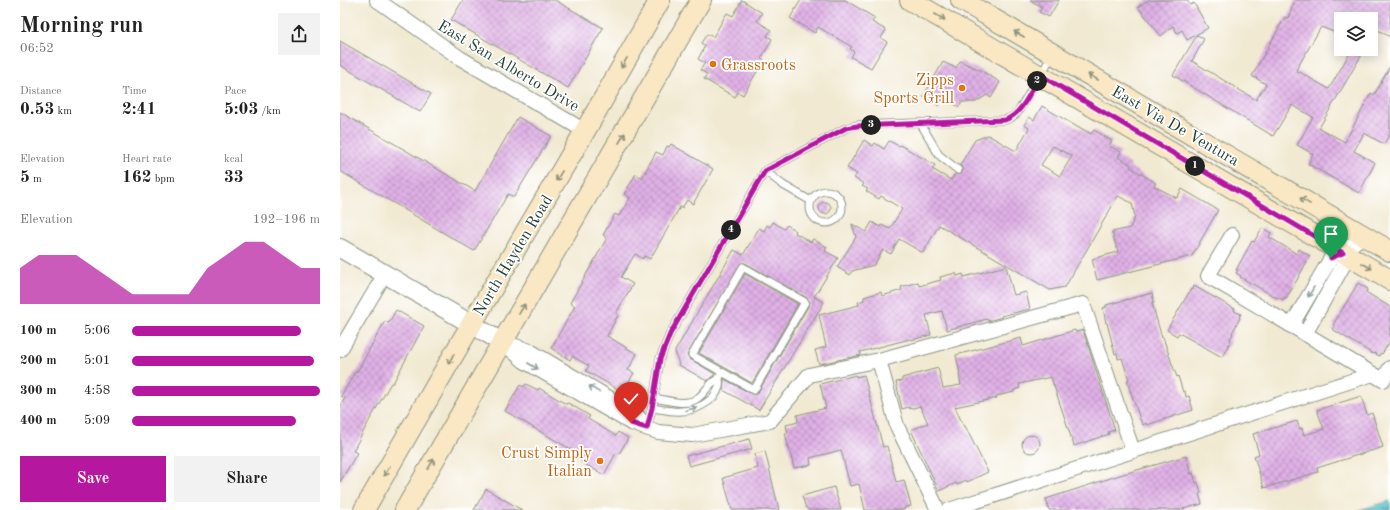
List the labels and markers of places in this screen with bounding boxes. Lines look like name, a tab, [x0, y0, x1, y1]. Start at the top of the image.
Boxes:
place label: Grassroots	[721, 58, 796, 74]
marker: Grassroots	[708, 59, 718, 69]
pin: 2	[1027, 71, 1047, 91]
place label: Zipps Sports Grill	[873, 73, 954, 107]
marker: Zipps Sports Grill	[957, 83, 967, 93]
pin: 3	[861, 115, 881, 135]
pin: 1	[1185, 156, 1205, 176]
pin	[1314, 217, 1348, 258]
pin: 4	[721, 220, 741, 240]
pin	[614, 382, 648, 423]
place label: Crust Simply Italian	[501, 446, 593, 480]
marker: Crust Simply Italian	[595, 456, 605, 466]

